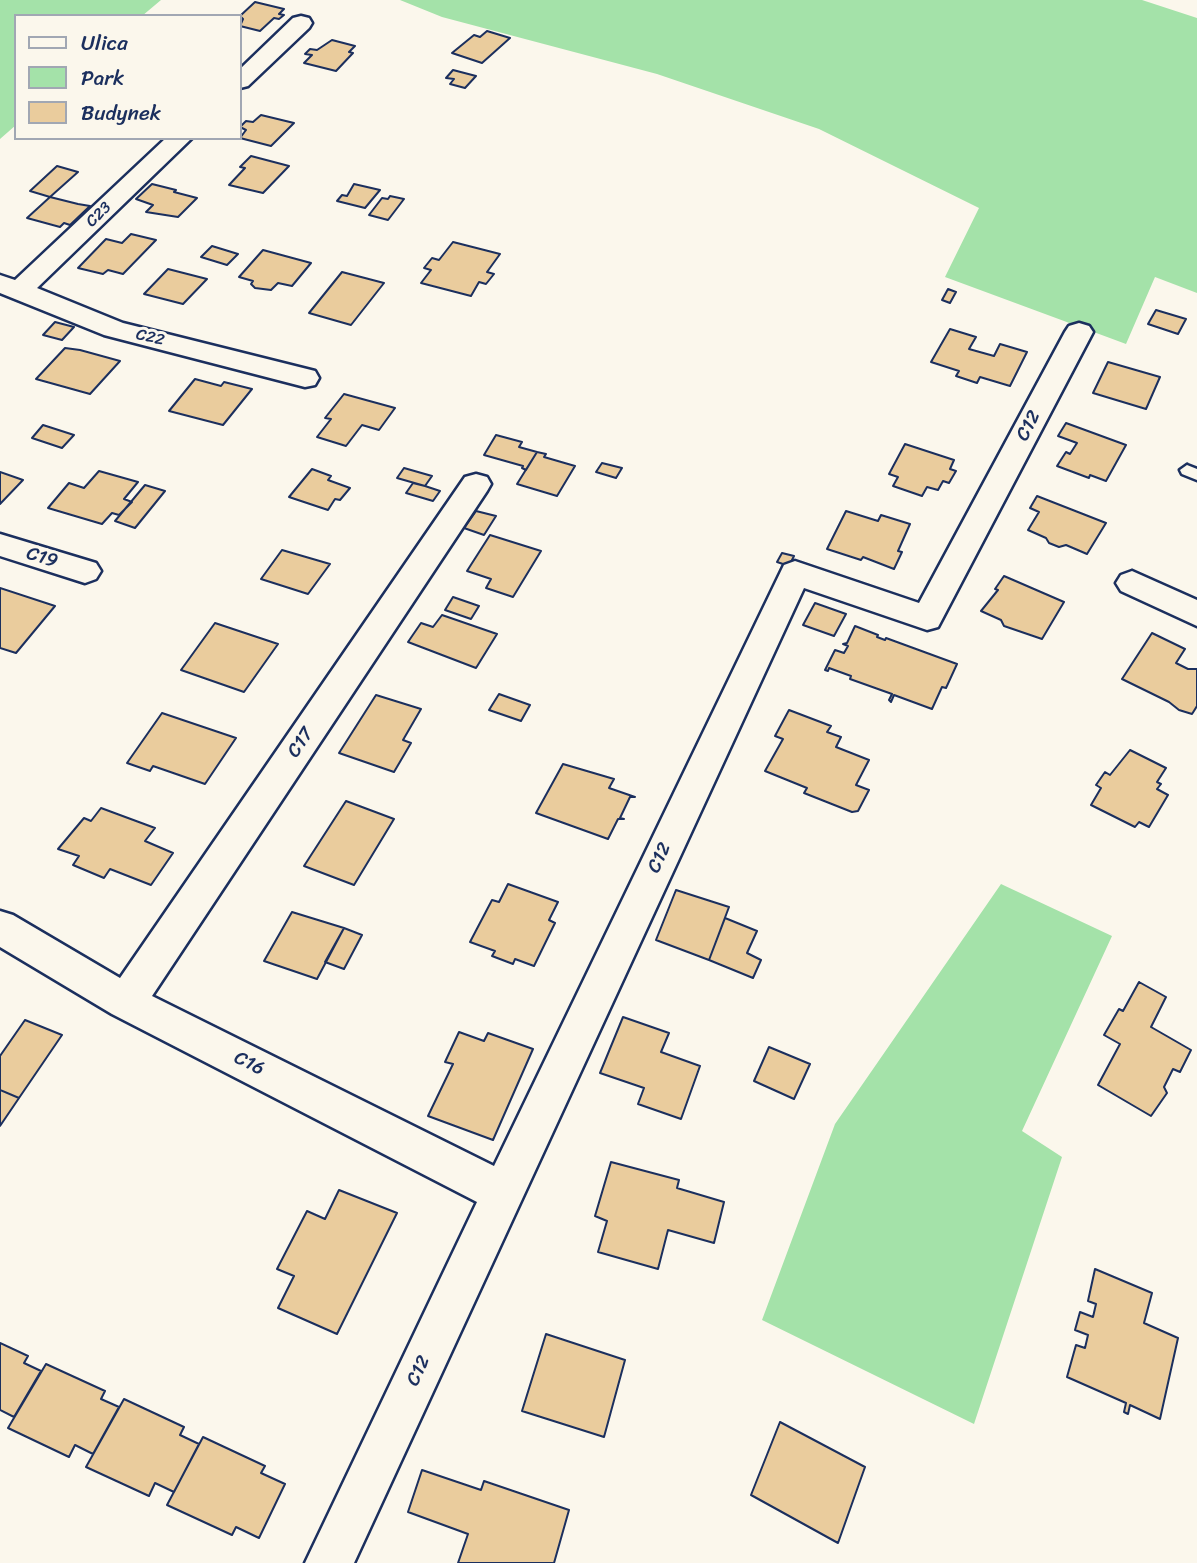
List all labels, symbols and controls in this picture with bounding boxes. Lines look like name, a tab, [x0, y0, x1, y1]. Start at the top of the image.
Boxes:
legend	[14, 14, 242, 140]
text: Ulica	[81, 24, 128, 62]
text: Park	[81, 59, 124, 97]
text: Budynek	[81, 94, 161, 132]
street label: C23	[82, 198, 116, 232]
street label: C22	[134, 325, 166, 351]
street label: C12	[1012, 407, 1046, 445]
street label: C19	[24, 542, 60, 574]
street label: C17	[283, 724, 319, 762]
street label: C12	[643, 839, 677, 877]
street label: C16	[230, 1047, 268, 1081]
street label: C12	[402, 1352, 436, 1390]

